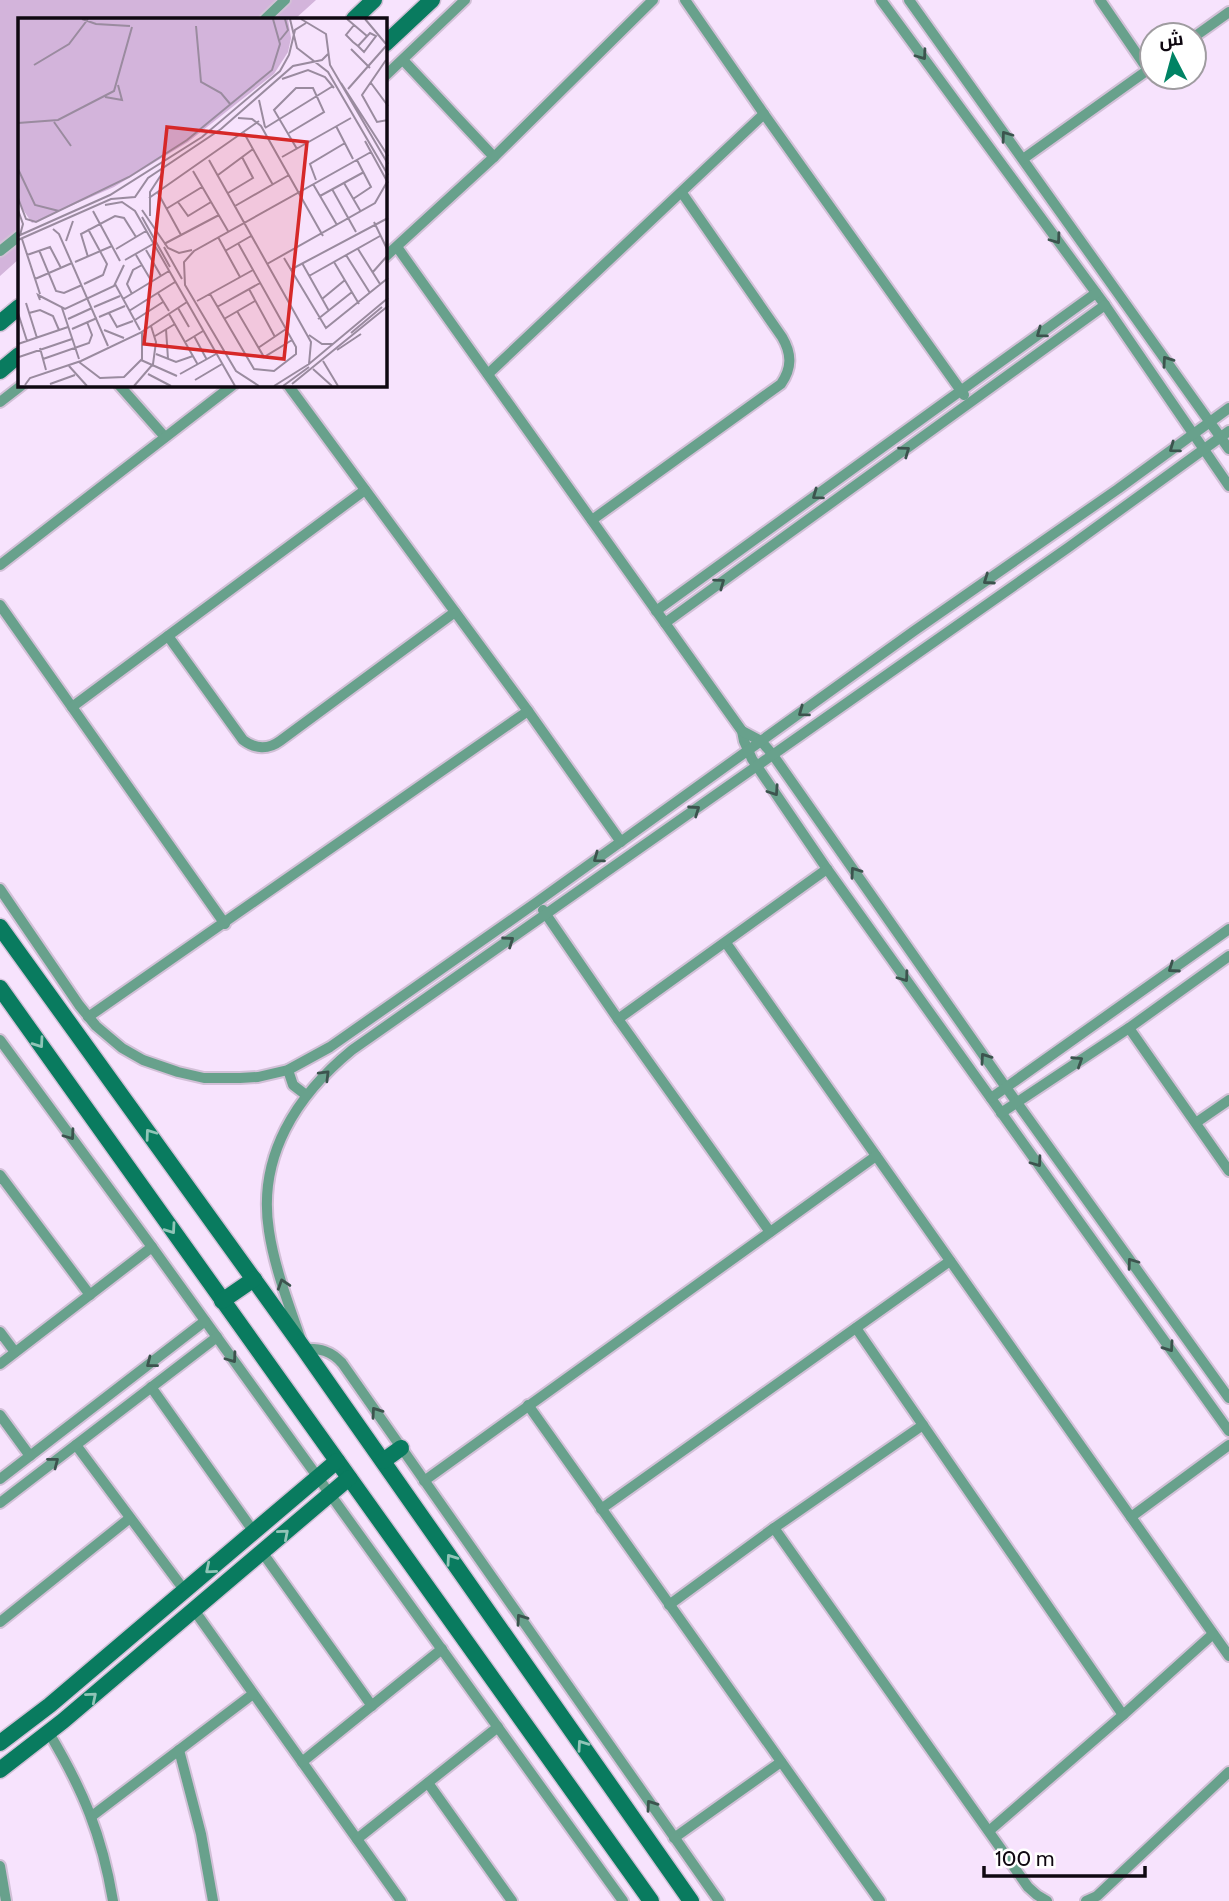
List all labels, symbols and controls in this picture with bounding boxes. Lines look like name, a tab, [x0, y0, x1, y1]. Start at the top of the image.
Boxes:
inset map	[18, 18, 387, 387]
north arrow	[1138, 21, 1208, 91]
text: ش	[1158, 27, 1185, 52]
one-way arrow	[913, 47, 926, 60]
one-way arrow	[1002, 131, 1015, 144]
one-way arrow	[1048, 231, 1060, 243]
one-way arrow	[1036, 325, 1049, 337]
one-way arrow	[1163, 356, 1175, 369]
one-way arrow	[1169, 440, 1182, 453]
one-way arrow	[897, 446, 910, 459]
one-way arrow	[812, 487, 825, 499]
one-way arrow	[983, 572, 996, 584]
one-way arrow	[712, 579, 725, 591]
one-way arrow	[798, 703, 811, 716]
one-way arrow	[766, 783, 778, 796]
one-way arrow	[687, 806, 700, 818]
one-way arrow	[593, 850, 606, 863]
one-way arrow	[850, 866, 863, 879]
one-way arrow	[501, 936, 514, 949]
one-way arrow	[1168, 960, 1181, 972]
one-way arrow	[896, 969, 908, 982]
one-way arrow	[31, 1035, 44, 1048]
one-way arrow	[981, 1053, 994, 1066]
one-way arrow	[1071, 1056, 1084, 1069]
one-way arrow	[317, 1070, 330, 1083]
one-way arrow	[61, 1127, 74, 1140]
one-way arrow	[145, 1129, 158, 1142]
one-way arrow	[1029, 1154, 1041, 1167]
one-way arrow	[163, 1221, 175, 1234]
one-way arrow	[1128, 1258, 1140, 1271]
one-way arrow	[277, 1278, 291, 1291]
one-way arrow	[1161, 1339, 1173, 1352]
one-way arrow	[224, 1350, 237, 1363]
one-way arrow	[147, 1354, 159, 1367]
one-way arrow	[372, 1407, 384, 1420]
one-way arrow	[46, 1457, 59, 1470]
one-way arrow	[275, 1530, 288, 1542]
one-way arrow	[447, 1554, 459, 1567]
one-way arrow	[206, 1561, 219, 1573]
one-way arrow	[517, 1614, 529, 1627]
one-way arrow	[83, 1693, 96, 1705]
one-way arrow	[578, 1740, 590, 1753]
one-way arrow	[647, 1800, 659, 1813]
scale bar	[984, 1834, 1145, 1878]
text: 100 m	[995, 1846, 1054, 1871]

